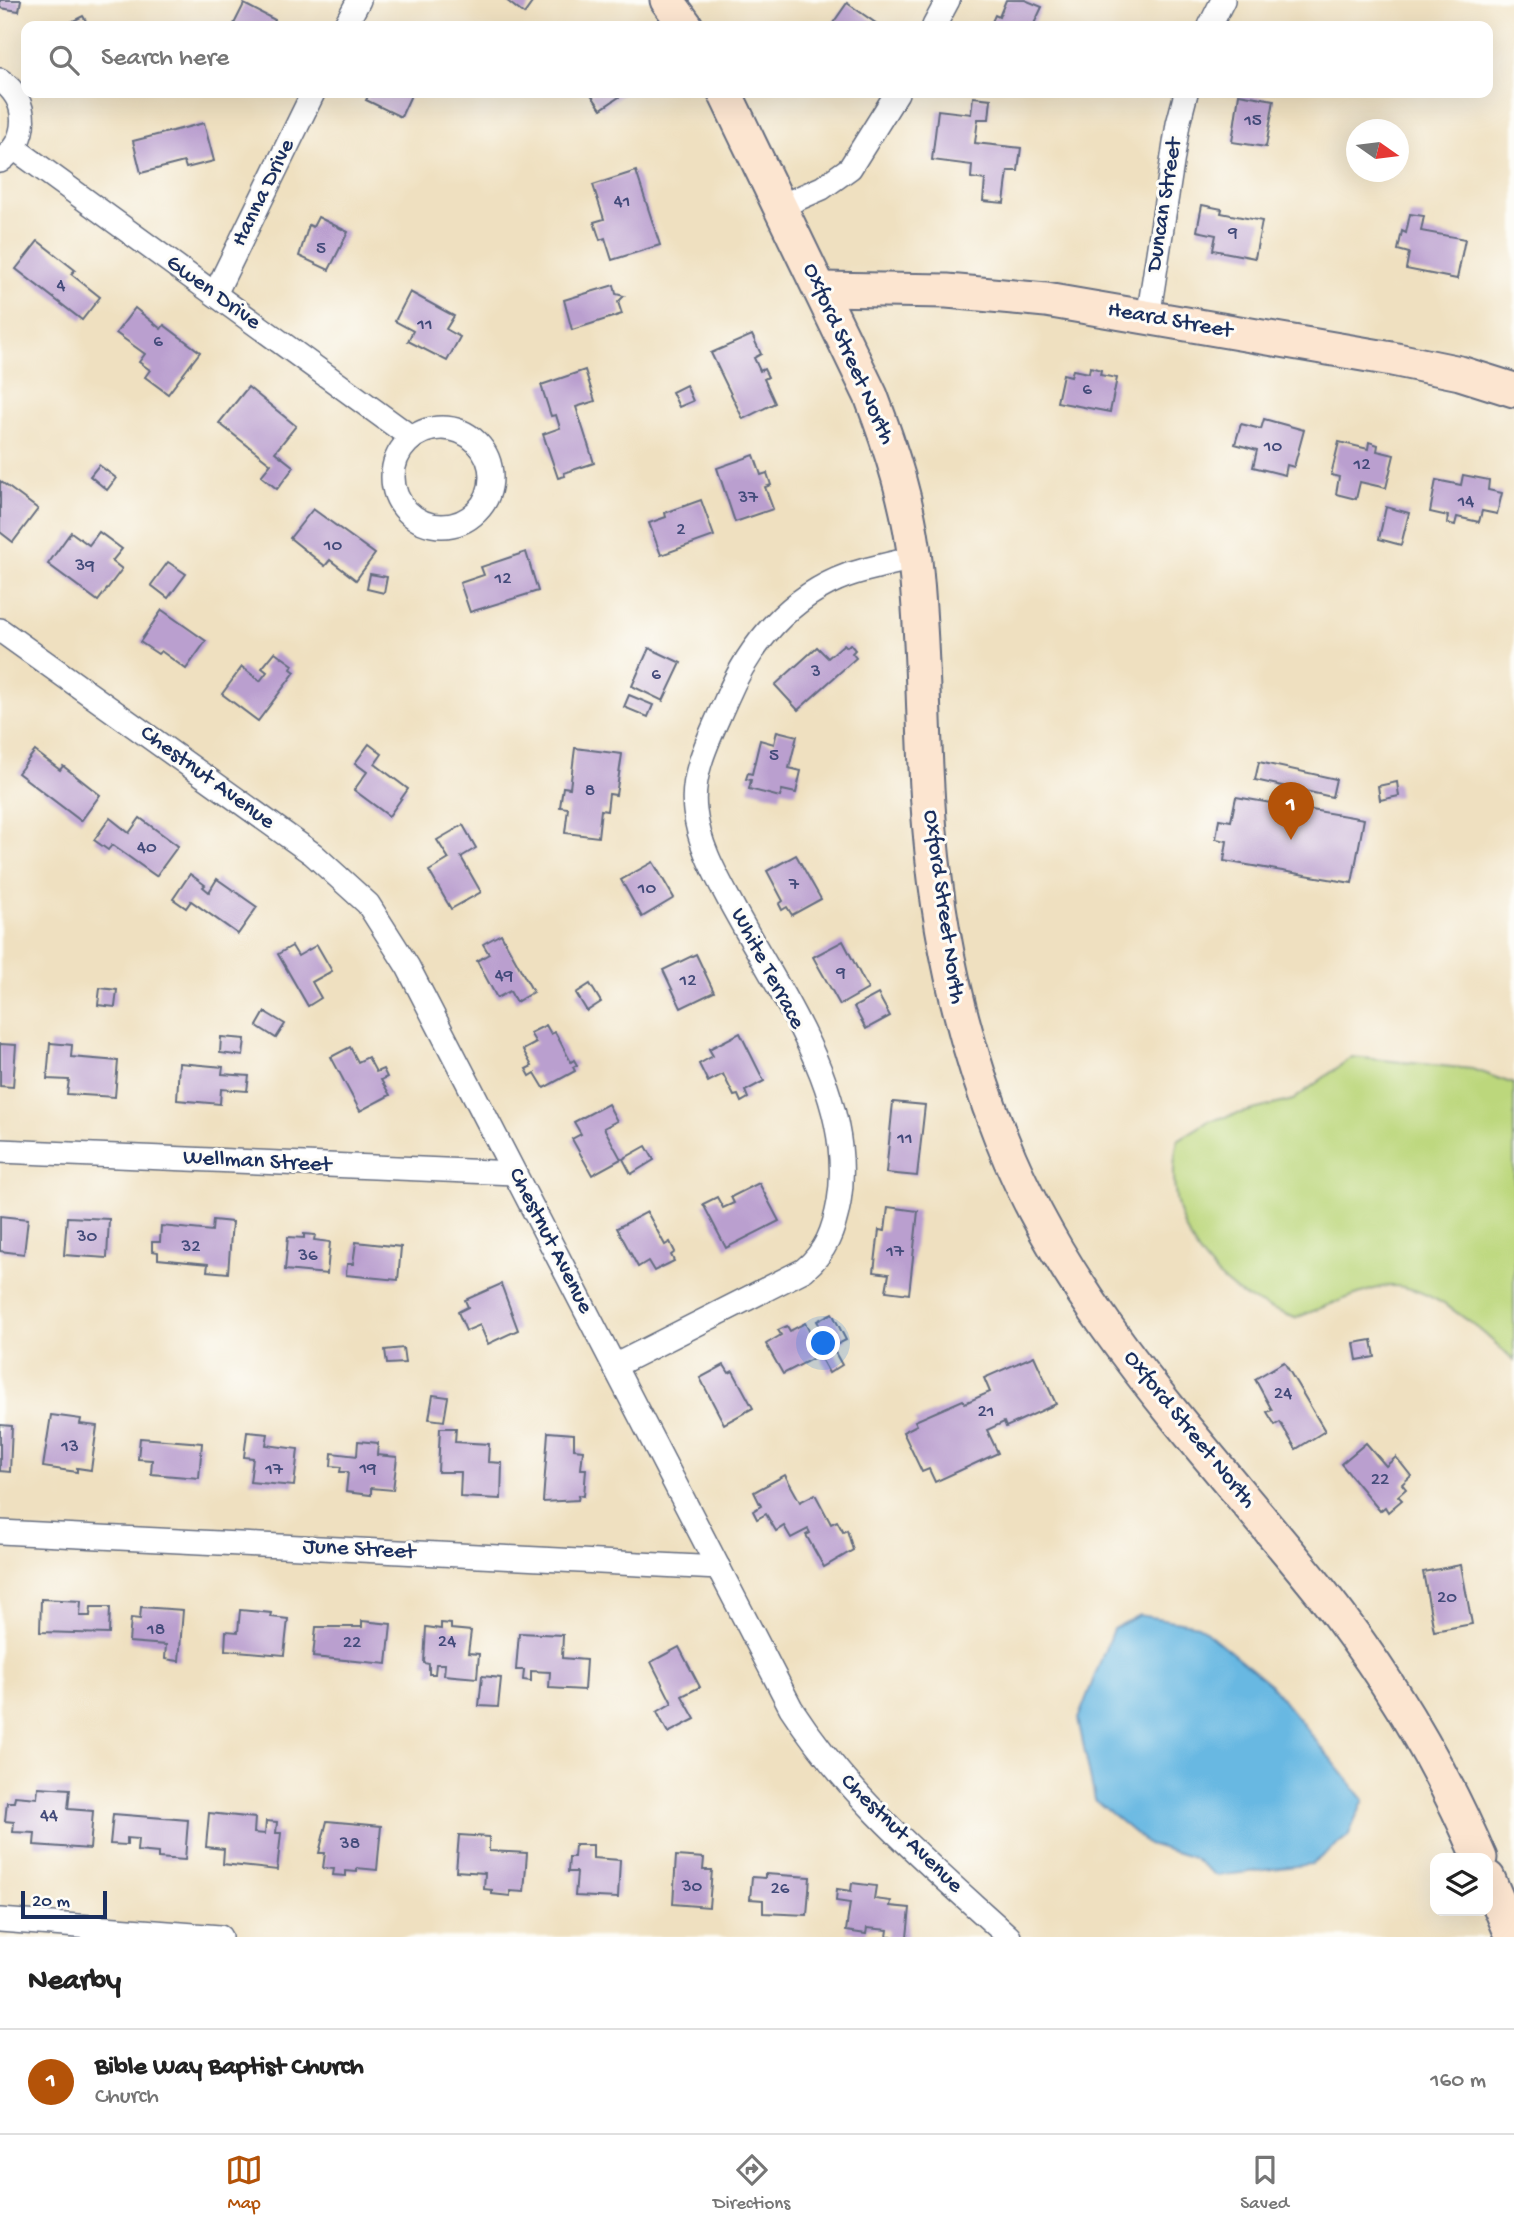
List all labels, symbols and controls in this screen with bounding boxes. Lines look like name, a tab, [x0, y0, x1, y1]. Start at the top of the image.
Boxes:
search box	[21, 21, 1493, 98]
icon: search	[45, 41, 83, 79]
text: Search here	[101, 44, 229, 75]
house number: 15	[1243, 110, 1262, 133]
north arrow	[1346, 119, 1409, 182]
street label: Hanna Drive	[226, 134, 302, 251]
street label: Duncan Street	[1141, 135, 1189, 276]
house number: 41	[614, 191, 630, 214]
house number: 9	[1227, 222, 1238, 245]
house number: 5	[316, 238, 326, 261]
street label: Gwen Drive	[160, 250, 267, 337]
street label: Oxford Street North	[796, 259, 900, 449]
house number: 4	[57, 275, 66, 298]
street label: Heard Street	[1106, 297, 1236, 346]
house number: 11	[416, 314, 433, 337]
house number: 6	[153, 331, 163, 354]
house number: 6	[1082, 379, 1092, 402]
house number: 10	[1263, 436, 1282, 459]
house number: 12	[1353, 454, 1371, 477]
house number: 37	[737, 487, 759, 510]
house number: 14	[1457, 491, 1474, 514]
house number: 2	[676, 519, 686, 542]
house number: 10	[323, 535, 342, 558]
house number: 39	[74, 555, 95, 578]
house number: 12	[494, 568, 512, 591]
house number: 3	[810, 661, 821, 684]
house number: 6	[651, 664, 661, 687]
street label: Chestnut Avenue	[134, 720, 281, 837]
house number: 5	[769, 745, 779, 768]
house number: 8	[585, 780, 595, 803]
pin: 1	[1268, 782, 1314, 840]
street label: Oxford Street North	[916, 808, 970, 1006]
house number: 40	[137, 837, 157, 860]
house number: 7	[788, 874, 800, 897]
house number: 10	[637, 878, 656, 901]
street label: White Terrace	[724, 904, 811, 1035]
house number: 9	[835, 962, 846, 985]
house number: 49	[495, 965, 514, 988]
house number: 12	[679, 970, 697, 993]
house number: 11	[896, 1128, 913, 1151]
street label: Wellman Street	[182, 1145, 333, 1179]
street label: Chestnut Avenue	[502, 1163, 599, 1320]
house number: 30	[76, 1226, 98, 1249]
house number: 32	[180, 1236, 201, 1259]
house number: 17	[885, 1241, 905, 1264]
house number: 36	[297, 1245, 318, 1268]
your location	[806, 1326, 840, 1360]
street label: Oxford Street North	[1117, 1345, 1261, 1515]
house number: 24	[1274, 1383, 1292, 1406]
house number: 21	[978, 1401, 995, 1424]
house number: 13	[60, 1436, 79, 1459]
house number: 19	[358, 1458, 377, 1481]
house number: 17	[264, 1459, 284, 1482]
house number: 22	[1371, 1469, 1389, 1492]
street label: June Street	[302, 1534, 418, 1567]
house number: 20	[1437, 1587, 1457, 1610]
house number: 18	[146, 1619, 165, 1642]
house number: 24	[438, 1631, 456, 1654]
house number: 22	[343, 1632, 361, 1655]
street label: Chestnut Avenue	[834, 1769, 969, 1900]
house number: 44	[40, 1805, 58, 1828]
house number: 38	[339, 1833, 360, 1856]
map controls	[1430, 1853, 1493, 1916]
button: layers	[1430, 1853, 1493, 1916]
house number: 30	[681, 1876, 703, 1899]
house number: 26	[771, 1878, 790, 1901]
scale bar	[21, 1888, 107, 1920]
text: 20 m	[32, 1891, 70, 1914]
text: Nearby	[28, 1965, 121, 2000]
text: Bible Way Baptist Church	[95, 2053, 364, 2084]
text: 1	[46, 2068, 56, 2095]
text: 160 m	[1430, 2068, 1486, 2095]
text: Church	[95, 2084, 159, 2111]
tab: Map	[225, 2151, 263, 2216]
tab: Directions	[713, 2151, 790, 2216]
tab: Saved	[1240, 2151, 1289, 2216]

